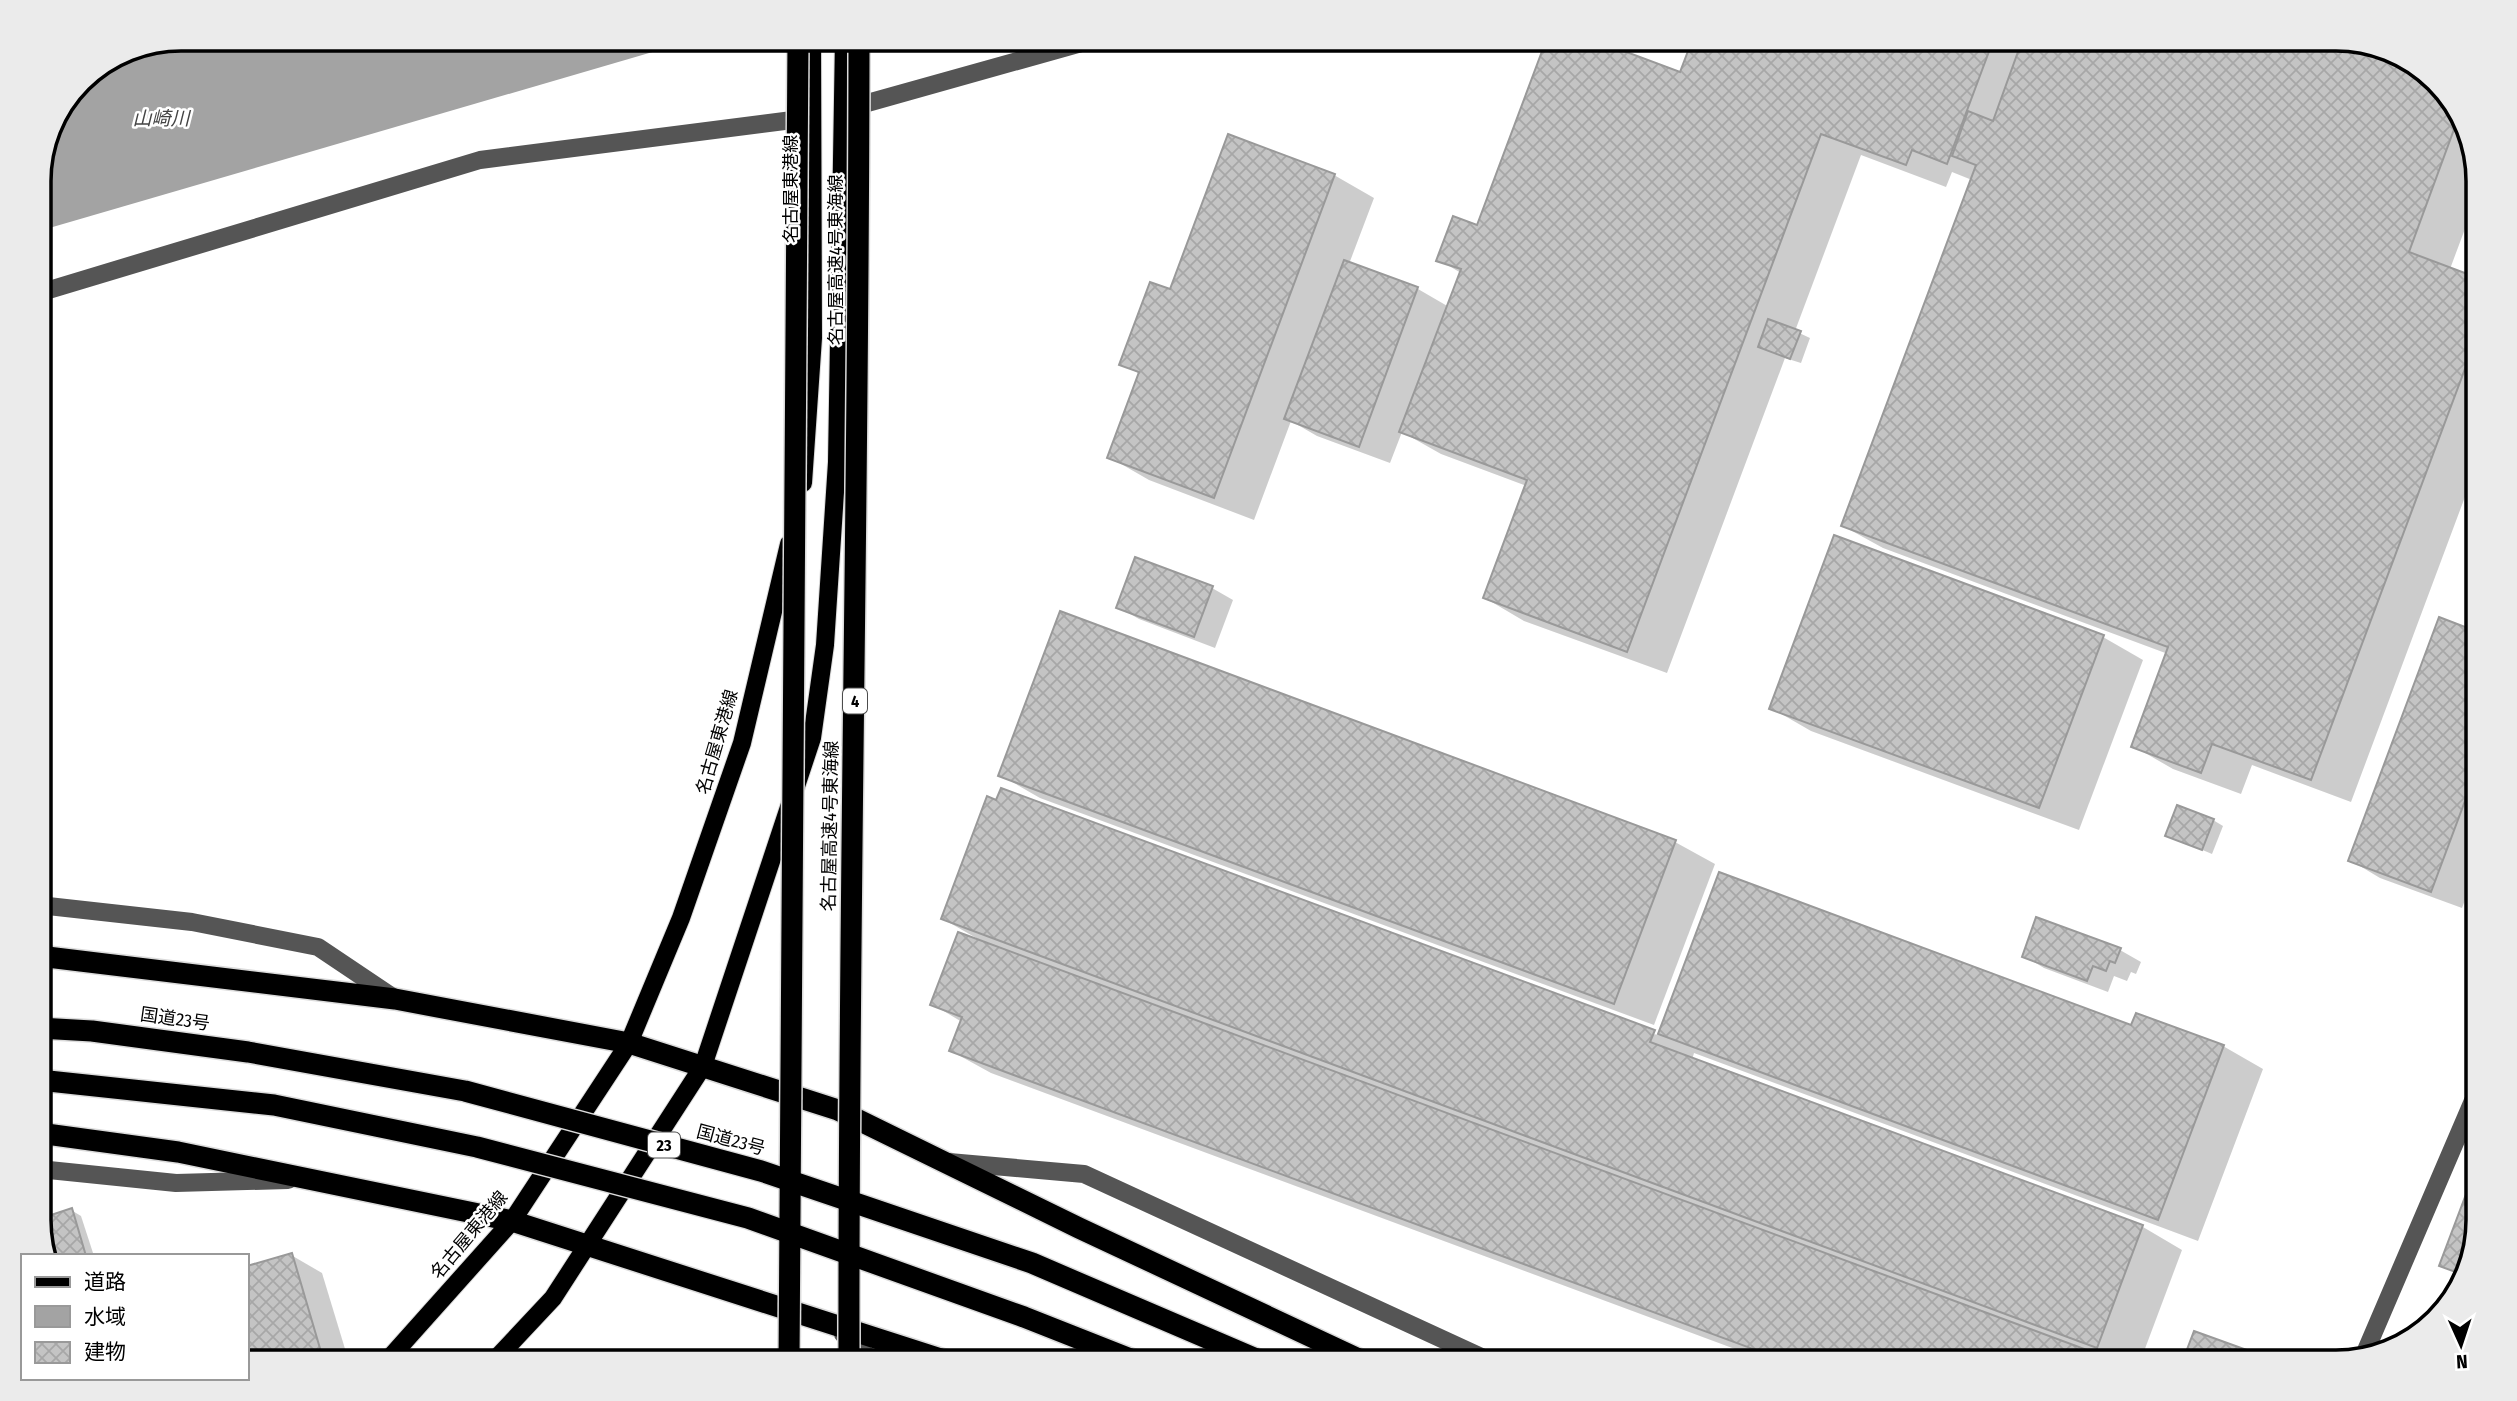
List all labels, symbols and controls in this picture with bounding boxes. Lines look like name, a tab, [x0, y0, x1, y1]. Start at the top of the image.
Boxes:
water label: 山崎川	[132, 107, 191, 130]
street label: 名古屋東港線	[780, 135, 802, 243]
street label: 名古屋高速4号東海線	[825, 175, 847, 345]
street label: 名古屋東港線	[692, 687, 742, 797]
road number: 4	[843, 688, 867, 714]
street label: 名古屋高速4号東海線	[818, 740, 842, 912]
street label: 国道23号	[139, 1003, 211, 1035]
street label: 国道23号	[694, 1120, 768, 1160]
road number: 23	[648, 1133, 680, 1158]
street label: 名古屋東港線	[426, 1187, 512, 1283]
legend	[21, 1254, 248, 1380]
text: 道路	[84, 1269, 126, 1295]
text: 水域	[84, 1304, 126, 1330]
north arrow	[2426, 1310, 2496, 1380]
text: 建物	[84, 1339, 126, 1365]
text: N	[2456, 1350, 2468, 1373]

